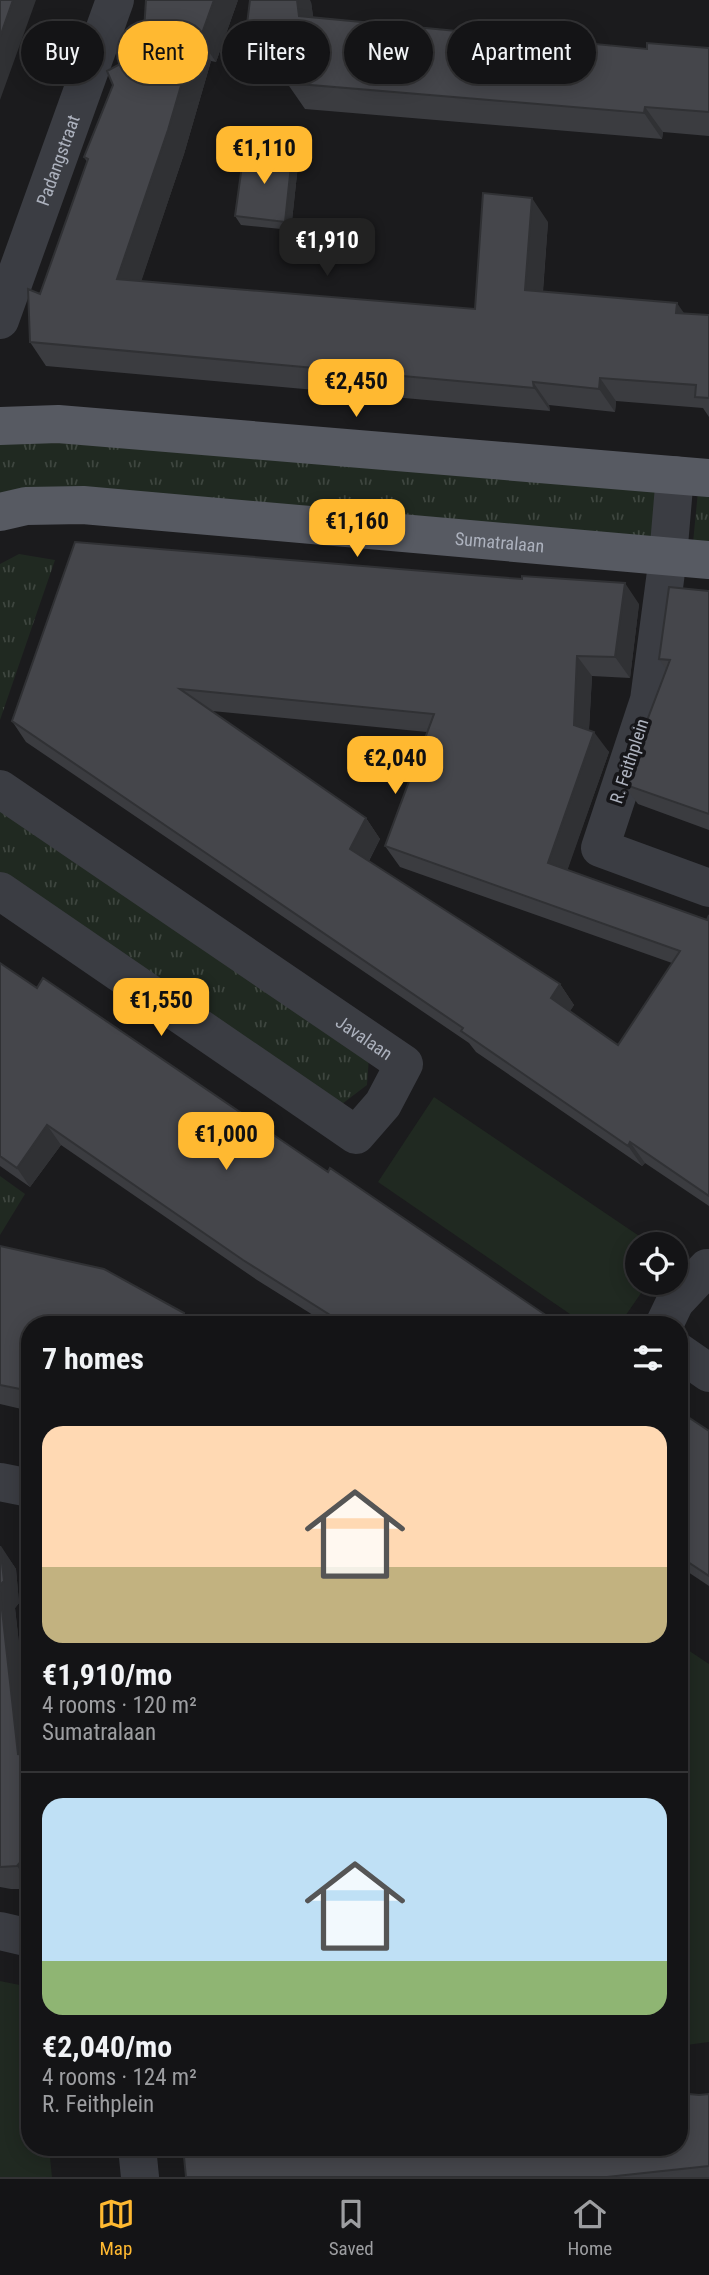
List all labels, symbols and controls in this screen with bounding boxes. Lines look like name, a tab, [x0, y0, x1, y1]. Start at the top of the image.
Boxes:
chip: Buy	[21, 21, 104, 84]
chip: Rent	[118, 21, 208, 84]
chip: Filters	[222, 21, 330, 84]
chip: New	[344, 21, 433, 84]
chip: Apartment	[447, 21, 596, 84]
street label: Padangstraat	[32, 112, 83, 208]
pin: €1,110	[207, 127, 321, 186]
text: €1,110	[232, 135, 296, 162]
pin: €1,910	[270, 218, 384, 278]
text: €1,910	[295, 227, 359, 254]
pin: €2,450	[299, 360, 413, 419]
text: €2,450	[324, 368, 388, 395]
pin: €1,160	[300, 500, 414, 559]
text: €1,160	[325, 508, 389, 535]
street label: Sumatralaan	[454, 527, 545, 556]
street label: R. Feithplein	[605, 716, 653, 806]
pin: €2,040	[338, 736, 452, 796]
text: €2,040	[363, 745, 427, 772]
pin: €1,550	[104, 978, 218, 1038]
text: €1,550	[129, 987, 193, 1014]
street label: Javalaan	[332, 1011, 397, 1064]
pin: €1,000	[169, 1112, 283, 1172]
text: €1,000	[194, 1121, 258, 1148]
map controls	[625, 1232, 688, 1295]
button: locate	[625, 1232, 688, 1295]
icon: filters	[629, 1339, 667, 1377]
text: 7 homes	[42, 1341, 144, 1376]
icon: home	[292, 1471, 418, 1597]
text: €1,910/mo	[42, 1657, 172, 1692]
text: 4 rooms · 120 m²	[42, 1692, 197, 1719]
text: Sumatralaan	[42, 1719, 156, 1746]
icon: home	[292, 1843, 418, 1969]
text: €2,040/mo	[42, 2029, 172, 2064]
text: 4 rooms · 124 m²	[42, 2064, 197, 2091]
text: R. Feithplein	[42, 2091, 154, 2118]
tab: Map	[97, 2195, 135, 2260]
tab: Saved	[329, 2195, 374, 2260]
tab: Home	[568, 2195, 612, 2260]

